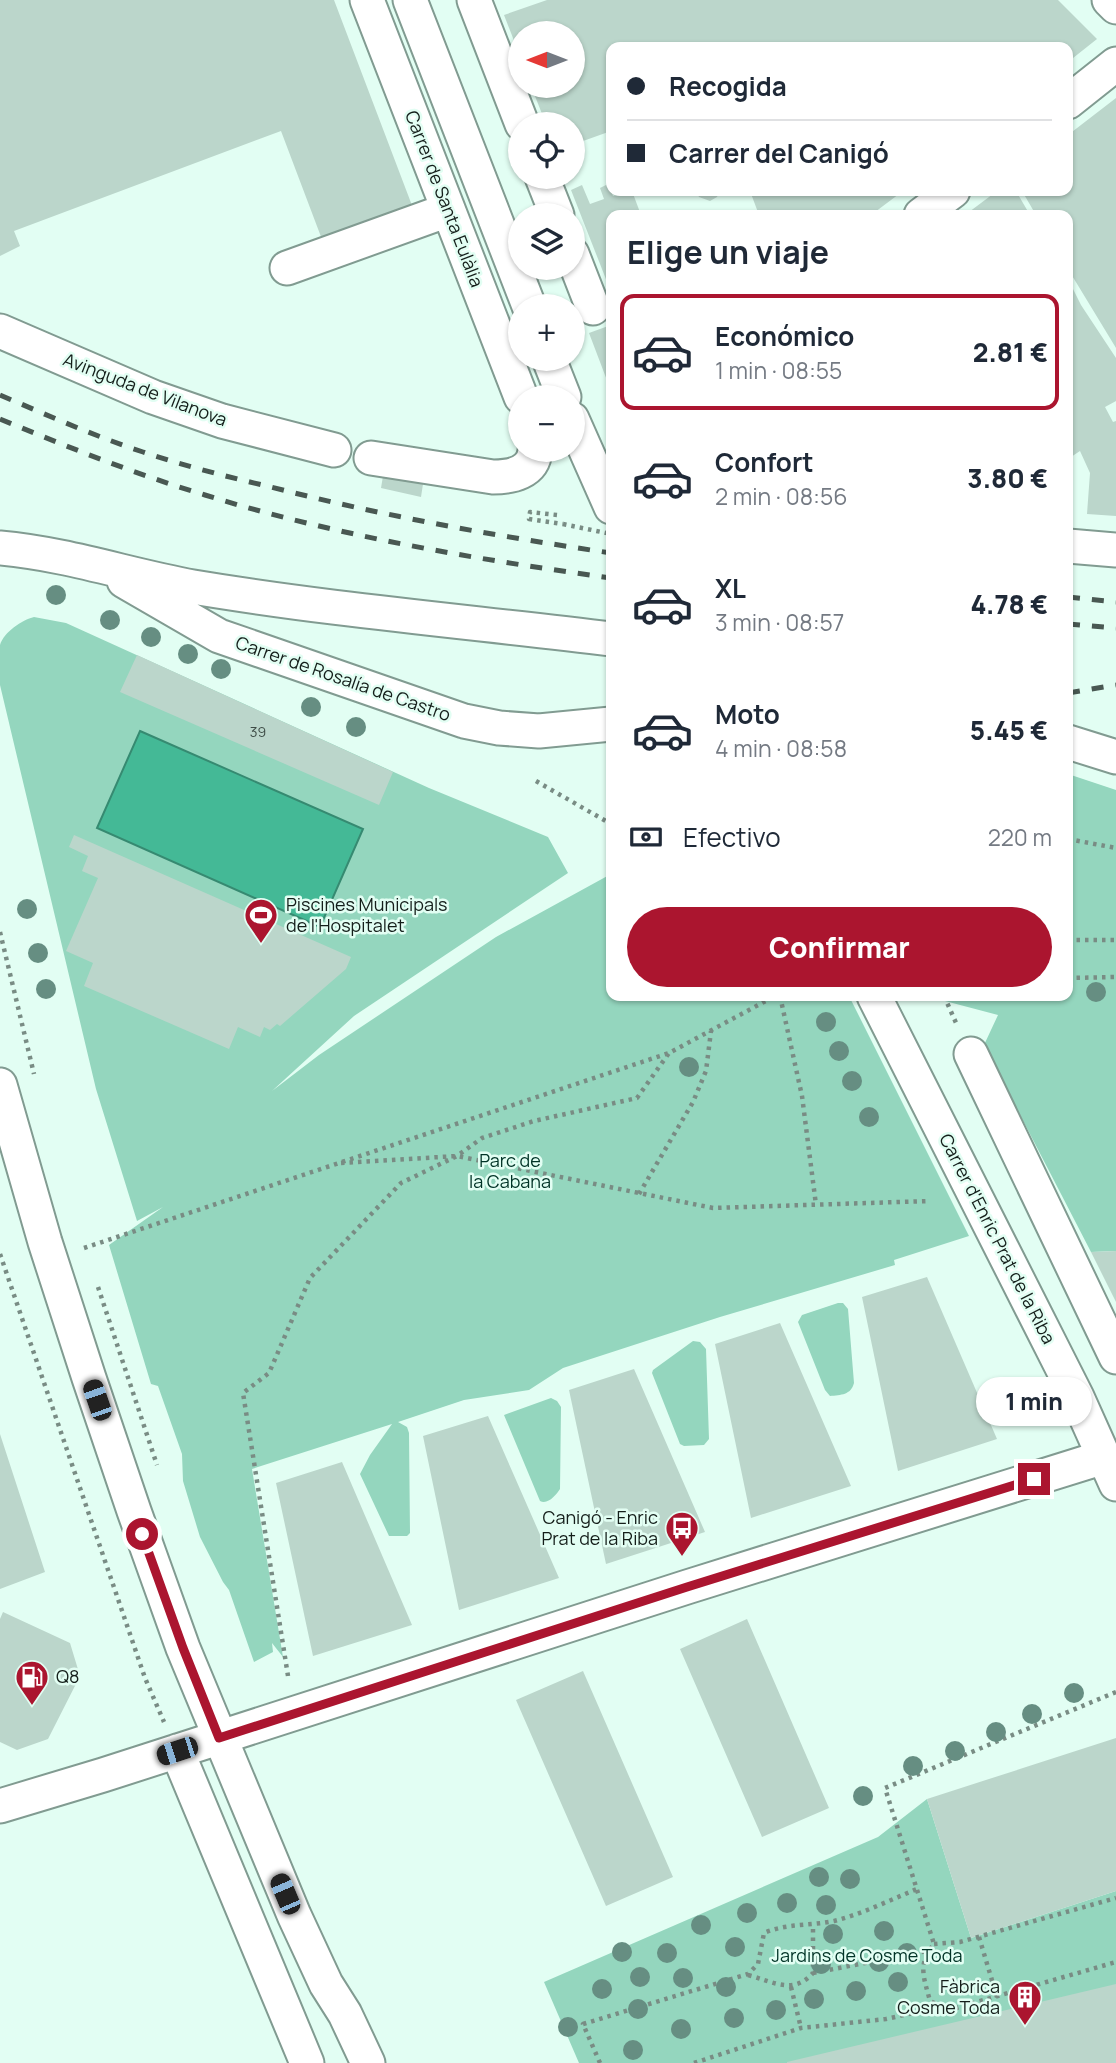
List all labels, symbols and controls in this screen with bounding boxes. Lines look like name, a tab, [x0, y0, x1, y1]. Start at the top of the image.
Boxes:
north arrow	[508, 21, 584, 98]
map controls	[508, 21, 585, 462]
text: Recogida	[669, 68, 787, 104]
street label: Carrer de Santa Eulàlia	[400, 107, 490, 290]
button: locate	[508, 112, 585, 189]
text: Carrer del Canigó	[669, 135, 889, 171]
button: layers	[508, 203, 585, 280]
text: Elige un viaje	[627, 230, 829, 274]
button: +	[508, 294, 585, 371]
text: Económico	[715, 318, 854, 354]
icon: car	[631, 321, 694, 384]
text: 2.81 €	[973, 334, 1048, 370]
street label: Avinguda de Vilanova	[60, 347, 231, 431]
text: 1 min · 08:55	[715, 354, 842, 386]
button: −	[508, 385, 585, 462]
text: Confort	[715, 444, 814, 480]
icon: car	[631, 447, 694, 510]
text: 3.80 €	[967, 460, 1048, 496]
text: 2 min · 08:56	[715, 480, 847, 512]
text: XL	[715, 570, 746, 606]
icon: car	[631, 573, 694, 636]
text: 4.78 €	[971, 586, 1048, 622]
text: 3 min · 08:57	[715, 606, 844, 638]
street label: Carrer de Rosalía de Castro	[233, 630, 454, 726]
text: Moto	[715, 696, 780, 732]
icon: car	[631, 699, 694, 762]
text: 5.45 €	[970, 712, 1048, 748]
house number: 39	[250, 722, 266, 741]
text: 4 min · 08:58	[715, 732, 847, 764]
icon: cash	[627, 818, 665, 856]
text: Efectivo	[683, 819, 781, 855]
text: 220 m	[988, 821, 1052, 853]
place label: Piscines Municipals de l'Hospitalet	[286, 892, 448, 937]
sports icon: Piscines Municipals de l'Hospitalet	[242, 896, 280, 945]
button: Confirmar	[627, 907, 1052, 987]
street label: Carrer d'Enric Prat de la Riba	[934, 1129, 1061, 1348]
park label: Parc de la Cabana	[469, 1148, 551, 1193]
car	[81, 1377, 114, 1423]
callout: 1 min	[976, 1378, 1092, 1426]
text: 1 min	[1005, 1385, 1063, 1417]
route end	[1018, 1463, 1050, 1495]
place label: Canigó - Enric Prat de la Riba	[541, 1505, 658, 1550]
bus stop icon: Canigó - Enric Prat de la Riba	[663, 1509, 701, 1558]
route start	[126, 1518, 158, 1550]
fuel station icon: Q8	[13, 1658, 51, 1707]
place label: Q8	[56, 1664, 79, 1688]
car	[154, 1735, 201, 1767]
car	[268, 1871, 303, 1917]
park label: Jardins de Cosme Toda	[772, 1943, 962, 1967]
place label: Fàbrica Cosme Toda	[897, 1974, 1000, 2019]
building icon: Fàbrica Cosme Toda	[1006, 1978, 1044, 2027]

